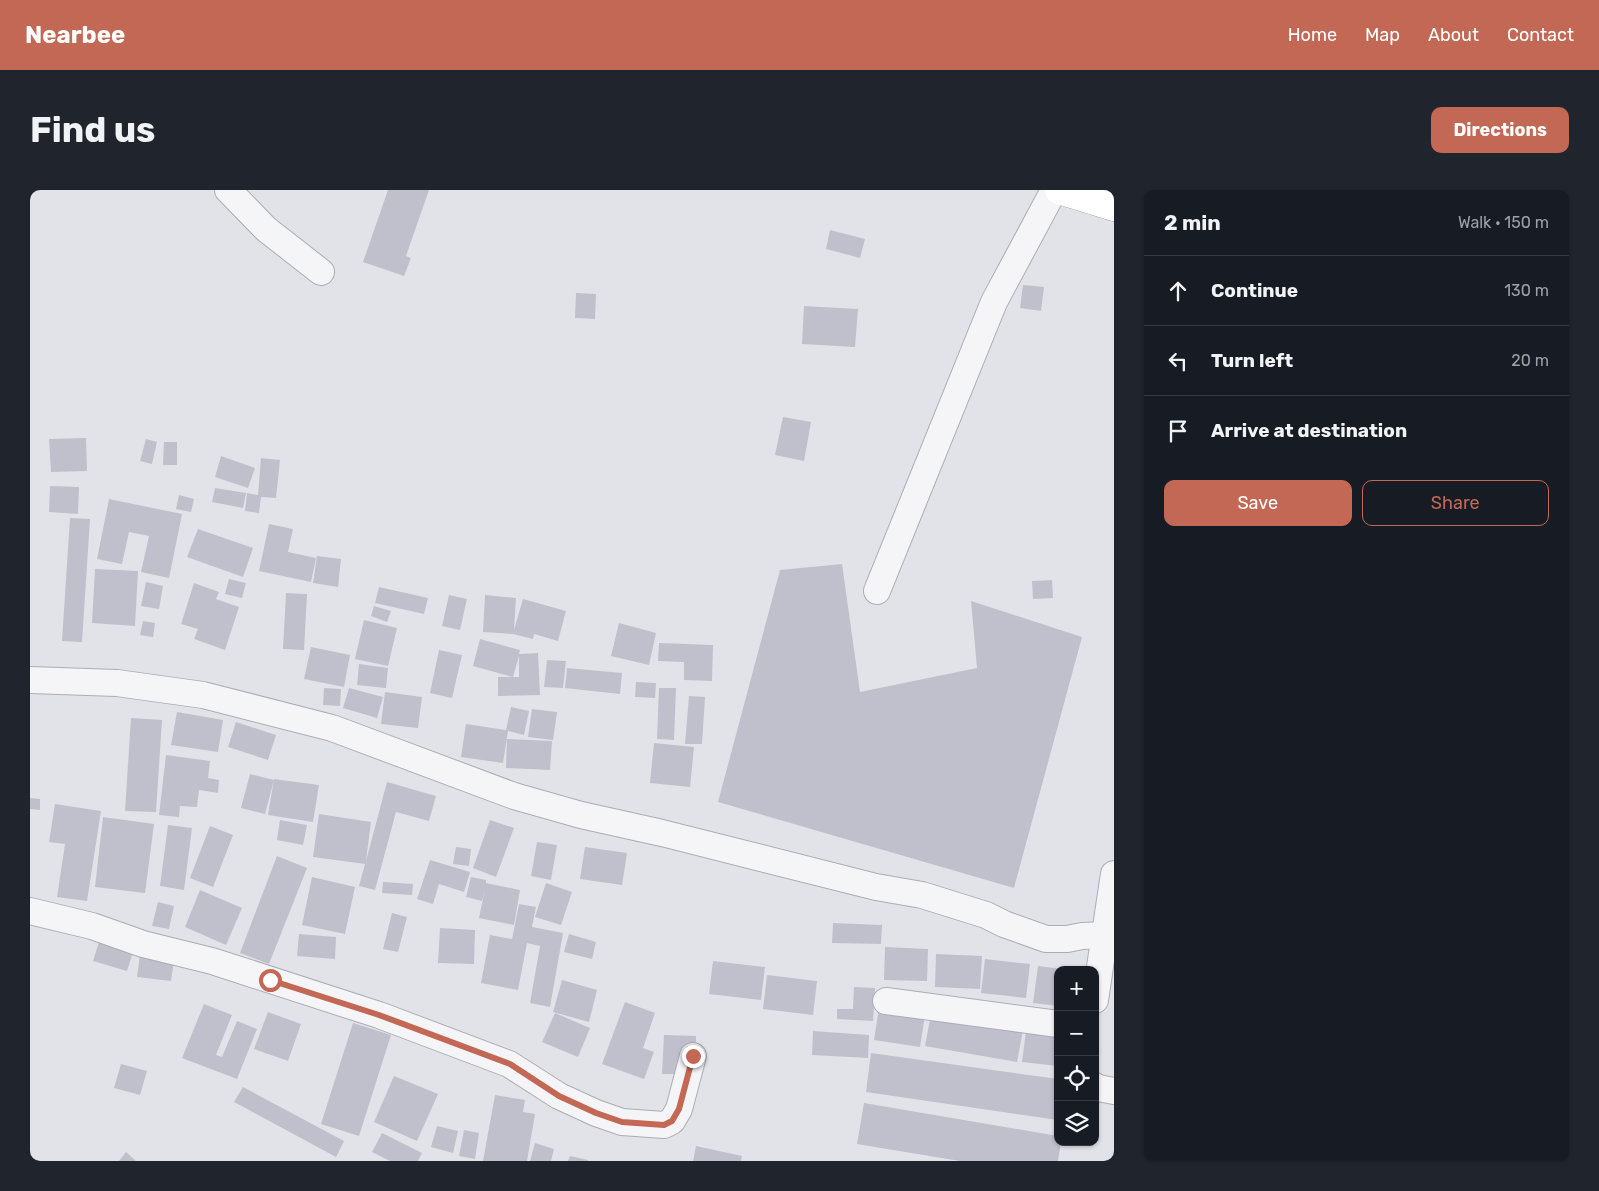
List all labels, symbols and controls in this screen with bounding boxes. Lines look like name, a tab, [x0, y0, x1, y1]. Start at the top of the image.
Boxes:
text: Nearbee	[25, 21, 125, 49]
text: Home	[1288, 24, 1337, 46]
text: Map	[1365, 24, 1400, 46]
text: About	[1428, 24, 1479, 46]
text: Contact	[1507, 24, 1574, 46]
button: Directions	[1431, 107, 1569, 153]
text: Find us	[30, 109, 155, 151]
text: 2 min	[1164, 210, 1221, 235]
text: Walk · 150 m	[1458, 213, 1549, 232]
icon: ahead	[1164, 277, 1192, 305]
text: Continue	[1211, 279, 1298, 302]
text: 130 m	[1504, 281, 1549, 300]
icon: left	[1164, 347, 1192, 375]
text: Turn left	[1211, 349, 1293, 372]
text: 20 m	[1511, 351, 1549, 370]
icon: arrive	[1164, 417, 1192, 445]
text: Arrive at destination	[1211, 419, 1407, 442]
button: Save	[1164, 480, 1352, 526]
button: Share	[1362, 480, 1549, 526]
map controls	[1054, 966, 1099, 1146]
button: +	[1054, 966, 1099, 1011]
route start	[259, 969, 282, 992]
button: −	[1054, 1011, 1099, 1056]
route end	[682, 1045, 705, 1068]
button: locate	[1054, 1056, 1099, 1101]
button: layers	[1054, 1101, 1099, 1146]

